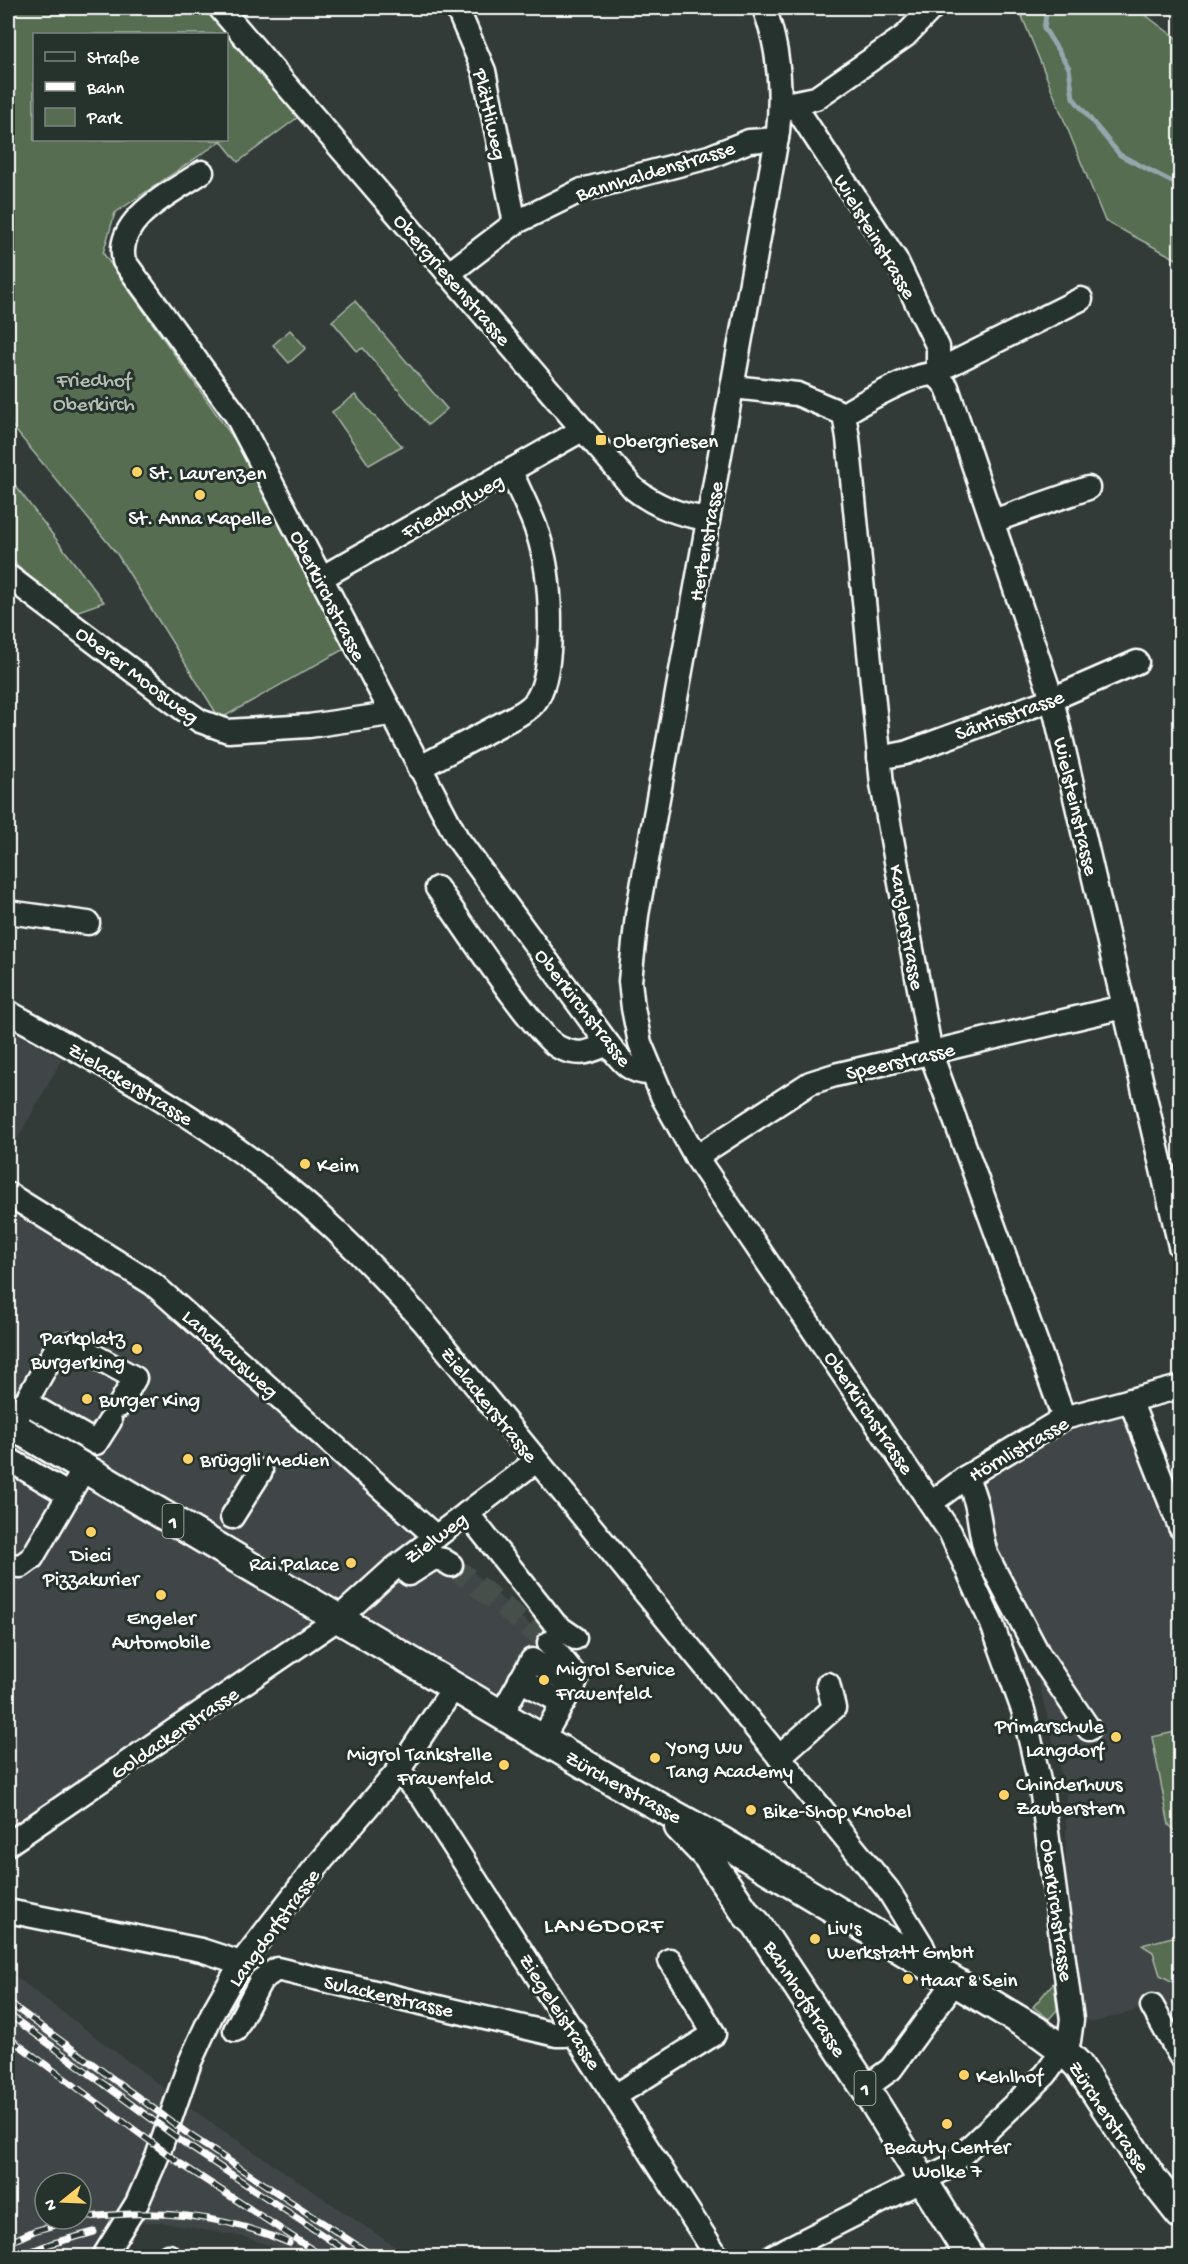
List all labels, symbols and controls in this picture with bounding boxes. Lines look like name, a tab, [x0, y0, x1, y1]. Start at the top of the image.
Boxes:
legend	[33, 33, 228, 141]
text: Straße	[87, 49, 140, 70]
street label: Plättliweg	[465, 66, 510, 163]
text: Bahn	[86, 79, 125, 100]
text: Park	[86, 109, 123, 130]
street label: Bannhaldenstrasse	[573, 137, 740, 210]
street label: Wielsteinstrasse	[826, 171, 921, 306]
street label: Obergriesenstrasse	[386, 210, 515, 353]
park label: Friedhof Oberkirch	[53, 370, 135, 419]
place label: Obergriesen	[613, 431, 718, 456]
marker: Obergriesen	[594, 433, 608, 447]
place label: St. Laurenzen	[149, 463, 266, 488]
marker: St. Laurenzen	[130, 465, 144, 479]
street label: Friedhofweg	[397, 470, 509, 547]
street label: Hertenstrasse	[686, 479, 731, 604]
marker: St. Anna Kapelle	[193, 488, 207, 502]
place label: St. Anna Kapelle	[128, 508, 273, 533]
street label: Oberkirchstrasse	[282, 527, 370, 667]
street label: Oberer Moosweg	[69, 622, 203, 731]
street label: Säntisstrasse	[952, 686, 1069, 749]
street label: Wielsteinstrasse	[1046, 735, 1102, 880]
street label: Kanzlerstrasse	[881, 863, 928, 993]
street label: Oberkirchstrasse	[527, 945, 636, 1074]
street label: Speerstrasse	[844, 1038, 959, 1088]
street label: Zielackerstrasse	[62, 1039, 197, 1134]
place label: Keim	[317, 1155, 359, 1180]
marker: Keim	[298, 1157, 312, 1171]
street label: Landhausweg	[175, 1306, 282, 1405]
place label: Parkplatz Burgerking	[30, 1328, 126, 1377]
marker: Parkplatz Burgerking	[130, 1342, 144, 1356]
street label: Zielackerstrasse	[433, 1343, 542, 1470]
street label: Oberkirchstrasse	[817, 1347, 918, 1481]
place label: Burger King	[98, 1390, 200, 1415]
marker: Burger King	[80, 1392, 94, 1406]
street label: Hörnlistrasse	[965, 1412, 1075, 1490]
place label: Brüggli Medien	[199, 1450, 329, 1475]
marker: Brüggli Medien	[181, 1452, 195, 1466]
road number: 1	[162, 1504, 184, 1538]
street label: Zielweg	[401, 1508, 474, 1572]
marker: Dieci Pizzakurier	[84, 1525, 98, 1539]
place label: Dieci Pizzakurier	[42, 1545, 140, 1594]
place label: Rai Palace	[249, 1554, 340, 1579]
marker: Rai Palace	[344, 1556, 358, 1570]
marker: Engeler Automobile	[154, 1588, 168, 1602]
place label: Engeler Automobile	[112, 1608, 211, 1657]
place label: Migrol Service Frauenfeld	[555, 1659, 676, 1708]
marker: Migrol Service Frauenfeld	[537, 1673, 551, 1687]
street label: Goldackerstrasse	[107, 1682, 246, 1787]
place label: Primarschule Langdorf	[994, 1716, 1106, 1765]
marker: Primarschule Langdorf	[1109, 1730, 1123, 1744]
place label: Yong Wu Tang Academy	[665, 1737, 793, 1786]
place label: Migrol Tankstelle Frauenfeld	[347, 1744, 494, 1793]
street label: Zürcherstrasse	[560, 1747, 686, 1832]
marker: Yong Wu Tang Academy	[648, 1751, 662, 1765]
marker: Migrol Tankstelle Frauenfeld	[497, 1758, 511, 1772]
place label: Chinderhuus Zauberstern	[1016, 1774, 1125, 1823]
marker: Chinderhuus Zauberstern	[997, 1788, 1011, 1802]
place label: Bike-Shop Knobel	[762, 1801, 911, 1826]
marker: Bike-Shop Knobel	[744, 1803, 758, 1817]
street label: Oberkirchstrasse	[1032, 1838, 1077, 1984]
street label: Langdorfstrasse	[225, 1864, 328, 1993]
district label: LANGDORF	[544, 1913, 665, 1942]
place label: Liv's Werkstatt GmbH	[827, 1918, 975, 1967]
marker: Liv's Werkstatt GmbH	[808, 1932, 822, 1946]
street label: Bahnhofstrasse	[756, 1936, 851, 2064]
street label: Ziegeleistrasse	[511, 1950, 606, 2077]
place label: Haar & Sein	[920, 1970, 1017, 1995]
street label: Sulackerstrasse	[321, 1971, 457, 2026]
marker: Haar & Sein	[901, 1972, 915, 1986]
street label: Zürcherstrasse	[1061, 2057, 1154, 2179]
place label: Kehlhof	[976, 2066, 1044, 2091]
marker: Kehlhof	[957, 2068, 971, 2082]
road number: 1	[854, 2071, 876, 2105]
marker: Beauty Center Wolke 7	[940, 2117, 954, 2131]
place label: Beauty Center Wolke 7	[883, 2137, 1012, 2186]
north arrow	[33, 2171, 93, 2231]
text: N	[41, 2196, 63, 2212]

